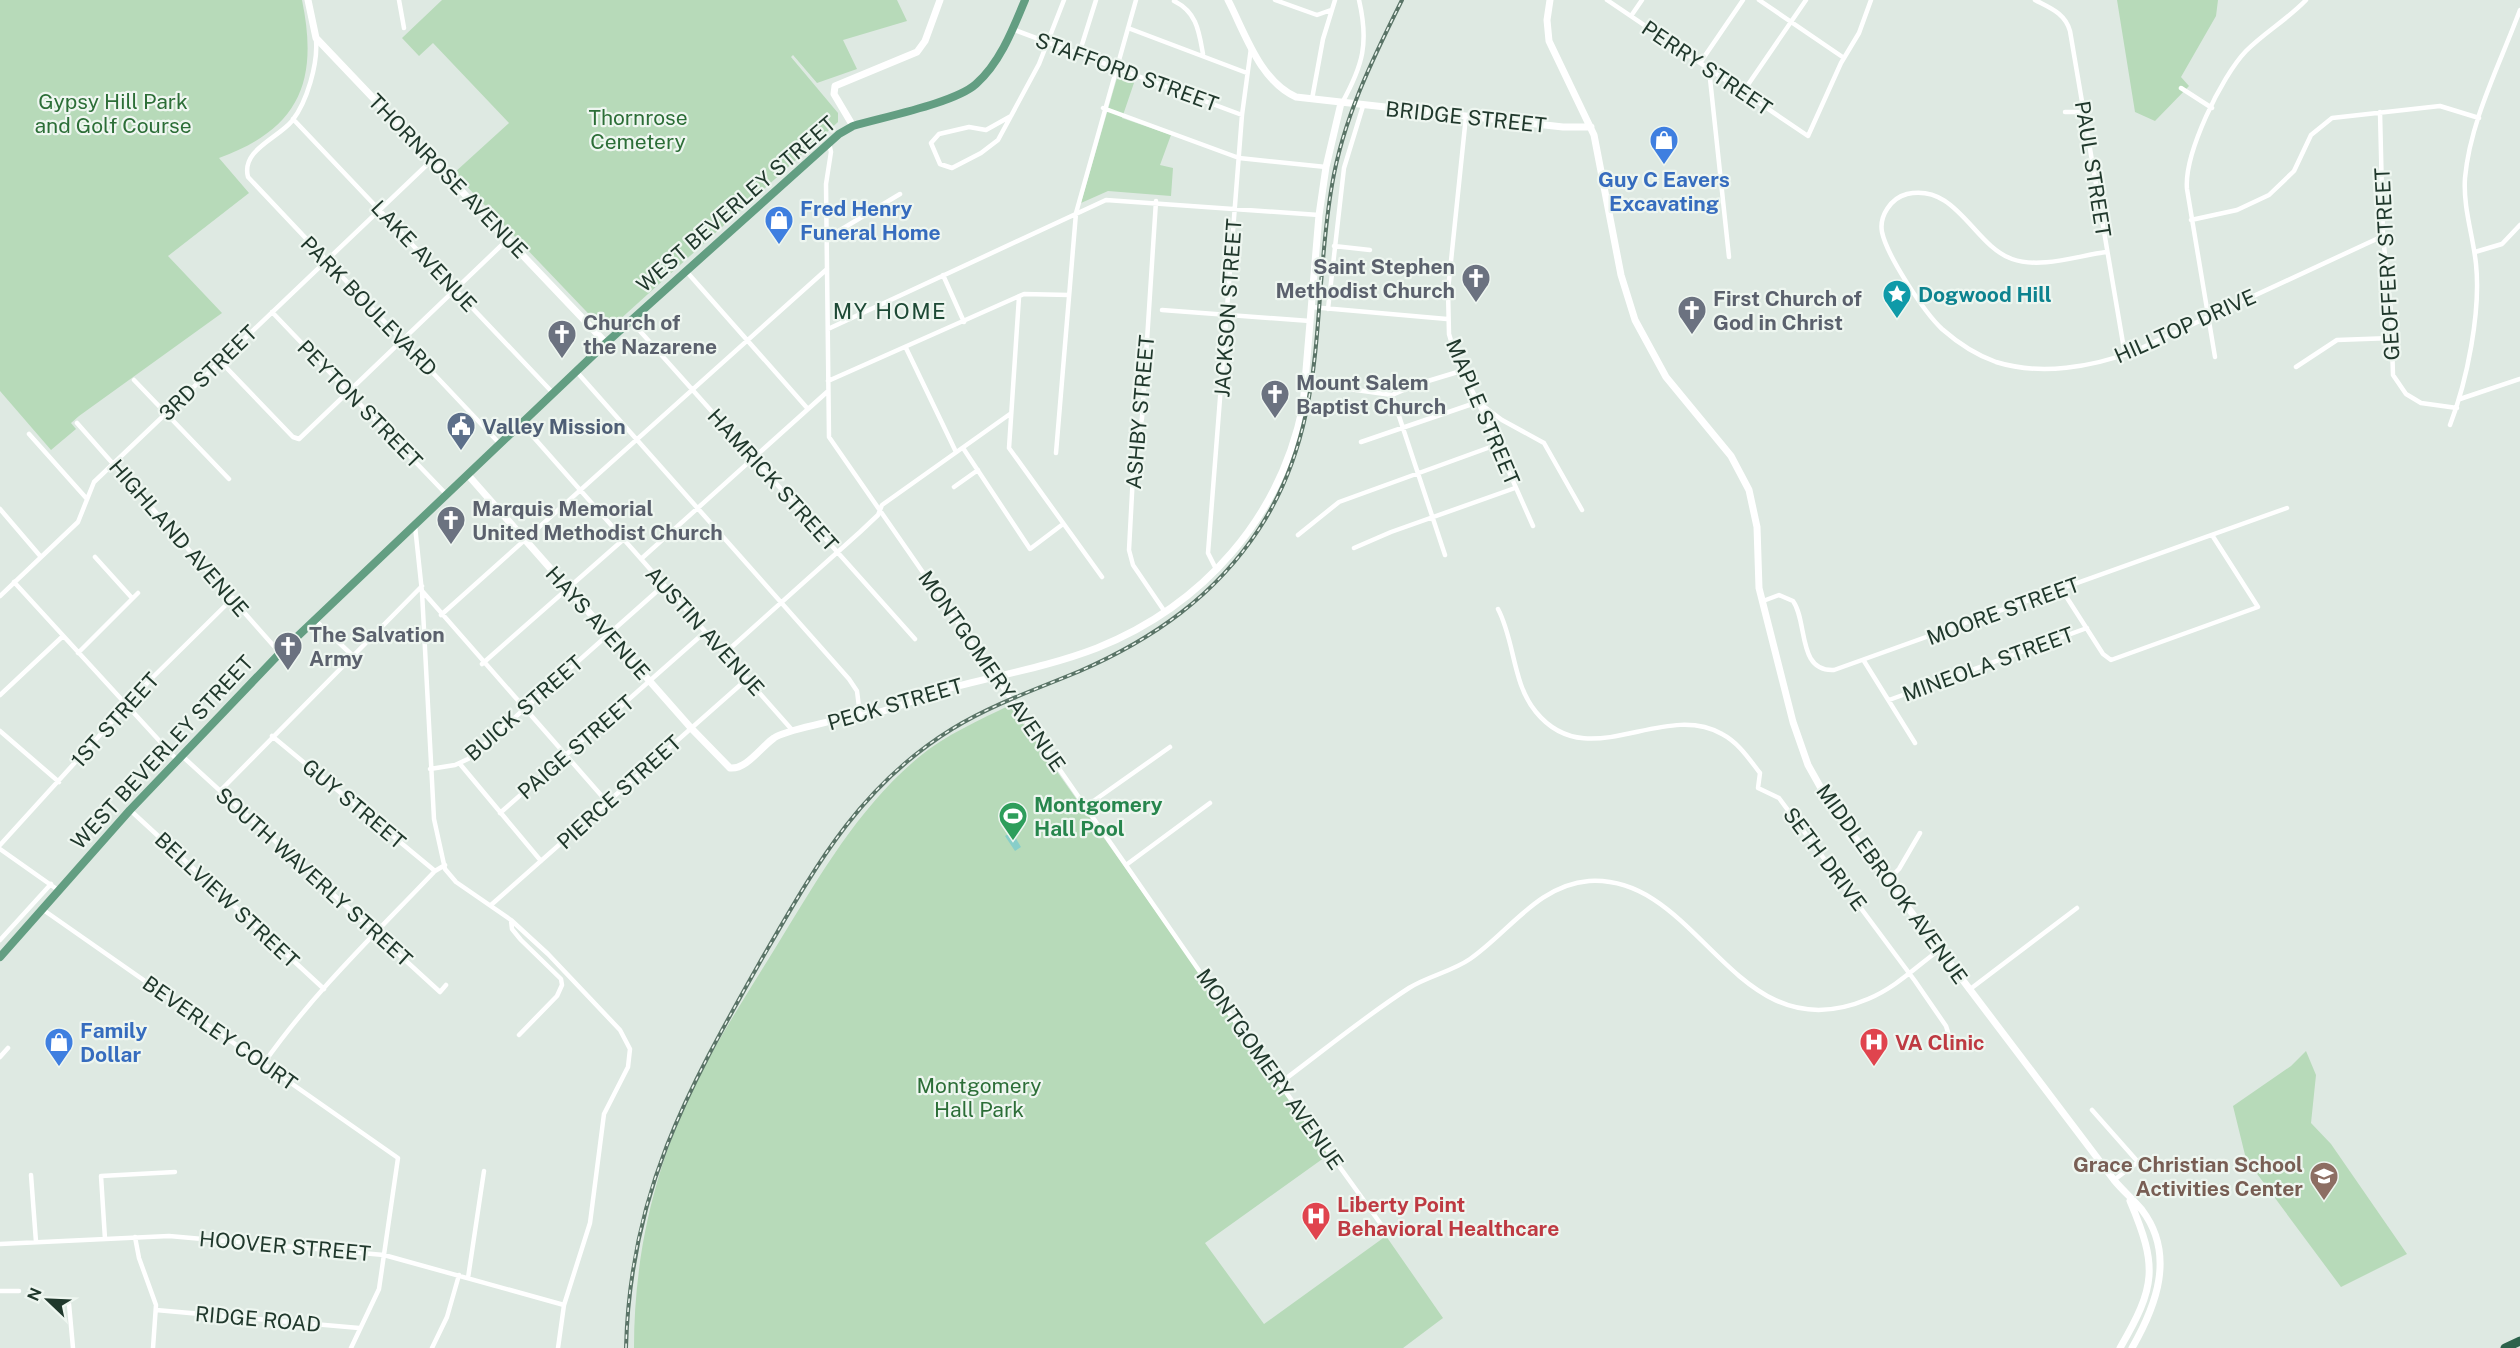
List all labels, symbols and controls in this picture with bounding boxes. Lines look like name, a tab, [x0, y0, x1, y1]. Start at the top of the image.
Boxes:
street label: PERRY STREET	[1637, 15, 1777, 121]
street label: STAFFORD STREET	[1032, 27, 1222, 117]
park label: Gypsy Hill Park and Golf Course	[34, 89, 192, 138]
street label: THORNROSE AVENUE	[363, 89, 533, 263]
street label: BRIDGE STREET	[1384, 96, 1548, 138]
street label: PAUL STREET	[2070, 99, 2116, 239]
park label: Thornrose Cemetery	[588, 105, 688, 154]
street label: WEST BEVERLEY STREET	[631, 111, 841, 297]
shop icon: Guy C Eavers Excavating	[1648, 124, 1680, 166]
place label: Guy C Eavers Excavating	[1598, 167, 1730, 216]
street label: GEOFFERY STREET	[2369, 167, 2405, 361]
street label: LAKE AVENUE	[366, 195, 482, 317]
place label: Fred Henry Funeral Home	[800, 196, 941, 245]
shop icon: Fred Henry Funeral Home	[763, 204, 795, 246]
street label: JACKSON STREET	[1209, 218, 1247, 398]
street label: PARK BOULEVARD	[296, 231, 442, 381]
place label: Saint Stephen Methodist Church	[1275, 254, 1455, 303]
church icon: Saint Stephen Methodist Church	[1460, 262, 1492, 304]
place icon: Dogwood Hill	[1881, 278, 1913, 320]
place label: Dogwood Hill	[1918, 282, 2052, 307]
street label: HILLTOP DRIVE	[2110, 284, 2260, 368]
place label: First Church of God in Christ	[1713, 286, 1862, 335]
church icon: First Church of God in Christ	[1676, 294, 1708, 336]
district label: MY HOME	[833, 298, 947, 324]
place label: Church of the Nazarene	[583, 310, 717, 359]
church icon: Church of the Nazarene	[546, 318, 578, 360]
street label: 3RD STREET	[154, 320, 262, 426]
street label: ASHBY STREET	[1121, 334, 1159, 490]
street label: PEYTON STREET	[293, 335, 427, 473]
street label: MAPLE STREET	[1441, 335, 1525, 489]
place label: Mount Salem Baptist Church	[1296, 370, 1446, 419]
church icon: Mount Salem Baptist Church	[1259, 378, 1291, 420]
street label: HAMRICK STREET	[702, 404, 844, 556]
public building icon: Valley Mission	[445, 410, 477, 452]
place label: Valley Mission	[482, 414, 626, 439]
street label: HIGHLAND AVENUE	[104, 454, 254, 622]
place label: Marquis Memorial United Methodist Church	[472, 496, 723, 545]
church icon: Marquis Memorial United Methodist Church	[435, 504, 467, 546]
street label: HAYS AVENUE	[541, 561, 655, 685]
street label: AUSTIN AVENUE	[640, 561, 770, 701]
street label: MONTGOMERY AVENUE	[913, 566, 1071, 776]
street label: MOORE STREET	[1923, 572, 2083, 650]
street label: MINEOLA STREET	[1899, 621, 2077, 707]
place label: The Salvation Army	[309, 622, 445, 671]
church icon: The Salvation Army	[272, 630, 304, 672]
street label: WEST BEVERLEY STREET	[66, 650, 258, 854]
street label: BUICK STREET	[460, 650, 588, 766]
street label: 1ST STREET	[66, 667, 164, 773]
street label: PECK STREET	[824, 673, 966, 735]
street label: PAIGE STREET	[513, 690, 639, 804]
street label: PIERCE STREET	[552, 730, 686, 854]
street label: GUY STREET	[297, 754, 411, 854]
street label: MIDDLEBROOK AVENUE	[1811, 779, 1973, 989]
street label: SOUTH WAVERLY STREET	[211, 782, 417, 972]
place label: Montgomery Hall Pool	[1034, 792, 1163, 841]
sports icon: Montgomery Hall Pool	[997, 800, 1029, 842]
street label: SETH DRIVE	[1778, 802, 1872, 916]
street label: BELLVIEW STREET	[150, 827, 304, 973]
street label: MONTGOMERY AVENUE	[1191, 964, 1349, 1174]
street label: BEVERLEY COURT	[138, 970, 302, 1096]
place label: Family Dollar	[80, 1018, 147, 1067]
shop icon: Family Dollar	[43, 1026, 75, 1068]
hospital icon: VA Clinic	[1858, 1026, 1890, 1068]
place label: VA Clinic	[1895, 1030, 1985, 1055]
park label: Montgomery Hall Park	[917, 1073, 1041, 1122]
place label: Grace Christian School Activities Center	[2073, 1152, 2303, 1201]
school or university icon: Grace Christian School Activities Center	[2308, 1160, 2340, 1202]
place label: Liberty Point Behavioral Healthcare	[1337, 1192, 1559, 1241]
hospital icon: Liberty Point Behavioral Healthcare	[1300, 1200, 1332, 1242]
street label: HOOVER STREET	[198, 1226, 372, 1266]
north arrow	[18, 1270, 78, 1330]
text: N	[23, 1285, 46, 1304]
street label: RIDGE ROAD	[194, 1301, 322, 1337]

